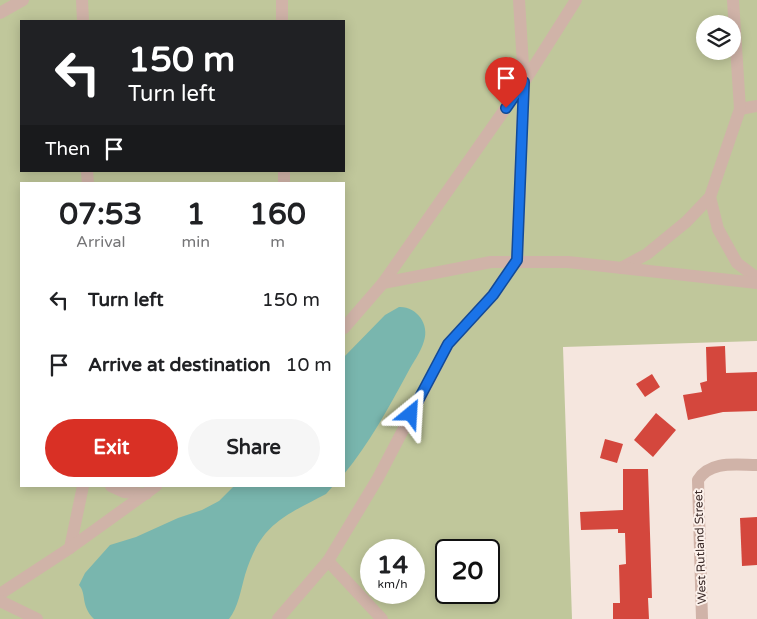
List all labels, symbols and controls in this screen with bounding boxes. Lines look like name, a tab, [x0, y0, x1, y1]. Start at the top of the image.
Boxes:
map controls	[696, 15, 741, 60]
button: layers	[696, 15, 741, 60]
text: 150 m	[128, 39, 235, 81]
icon: left	[45, 40, 110, 105]
pin	[485, 57, 527, 108]
icon: arrive	[492, 64, 520, 92]
text: Turn left	[128, 81, 216, 107]
icon: arrive	[100, 135, 128, 163]
text: Then	[45, 138, 90, 160]
text: 07:53	[59, 196, 142, 233]
text: 1	[186, 196, 205, 233]
text: 160	[249, 196, 306, 233]
text: Arrival	[76, 232, 126, 252]
text: min	[182, 232, 210, 252]
text: m	[270, 232, 285, 252]
icon: left	[45, 286, 73, 314]
text: Turn left	[88, 289, 164, 311]
text: 150 m	[262, 289, 320, 311]
icon: arrive	[45, 351, 73, 379]
text: Arrive at destination	[88, 354, 271, 376]
text: 10 m	[286, 354, 332, 376]
position arrow	[384, 387, 436, 439]
button: Exit	[45, 419, 178, 477]
button: Share	[188, 419, 320, 477]
street label: West Rutland Street	[691, 489, 709, 604]
speed limit sign: 20	[435, 539, 500, 604]
text: 14	[377, 550, 408, 580]
text: km/h	[377, 577, 408, 591]

